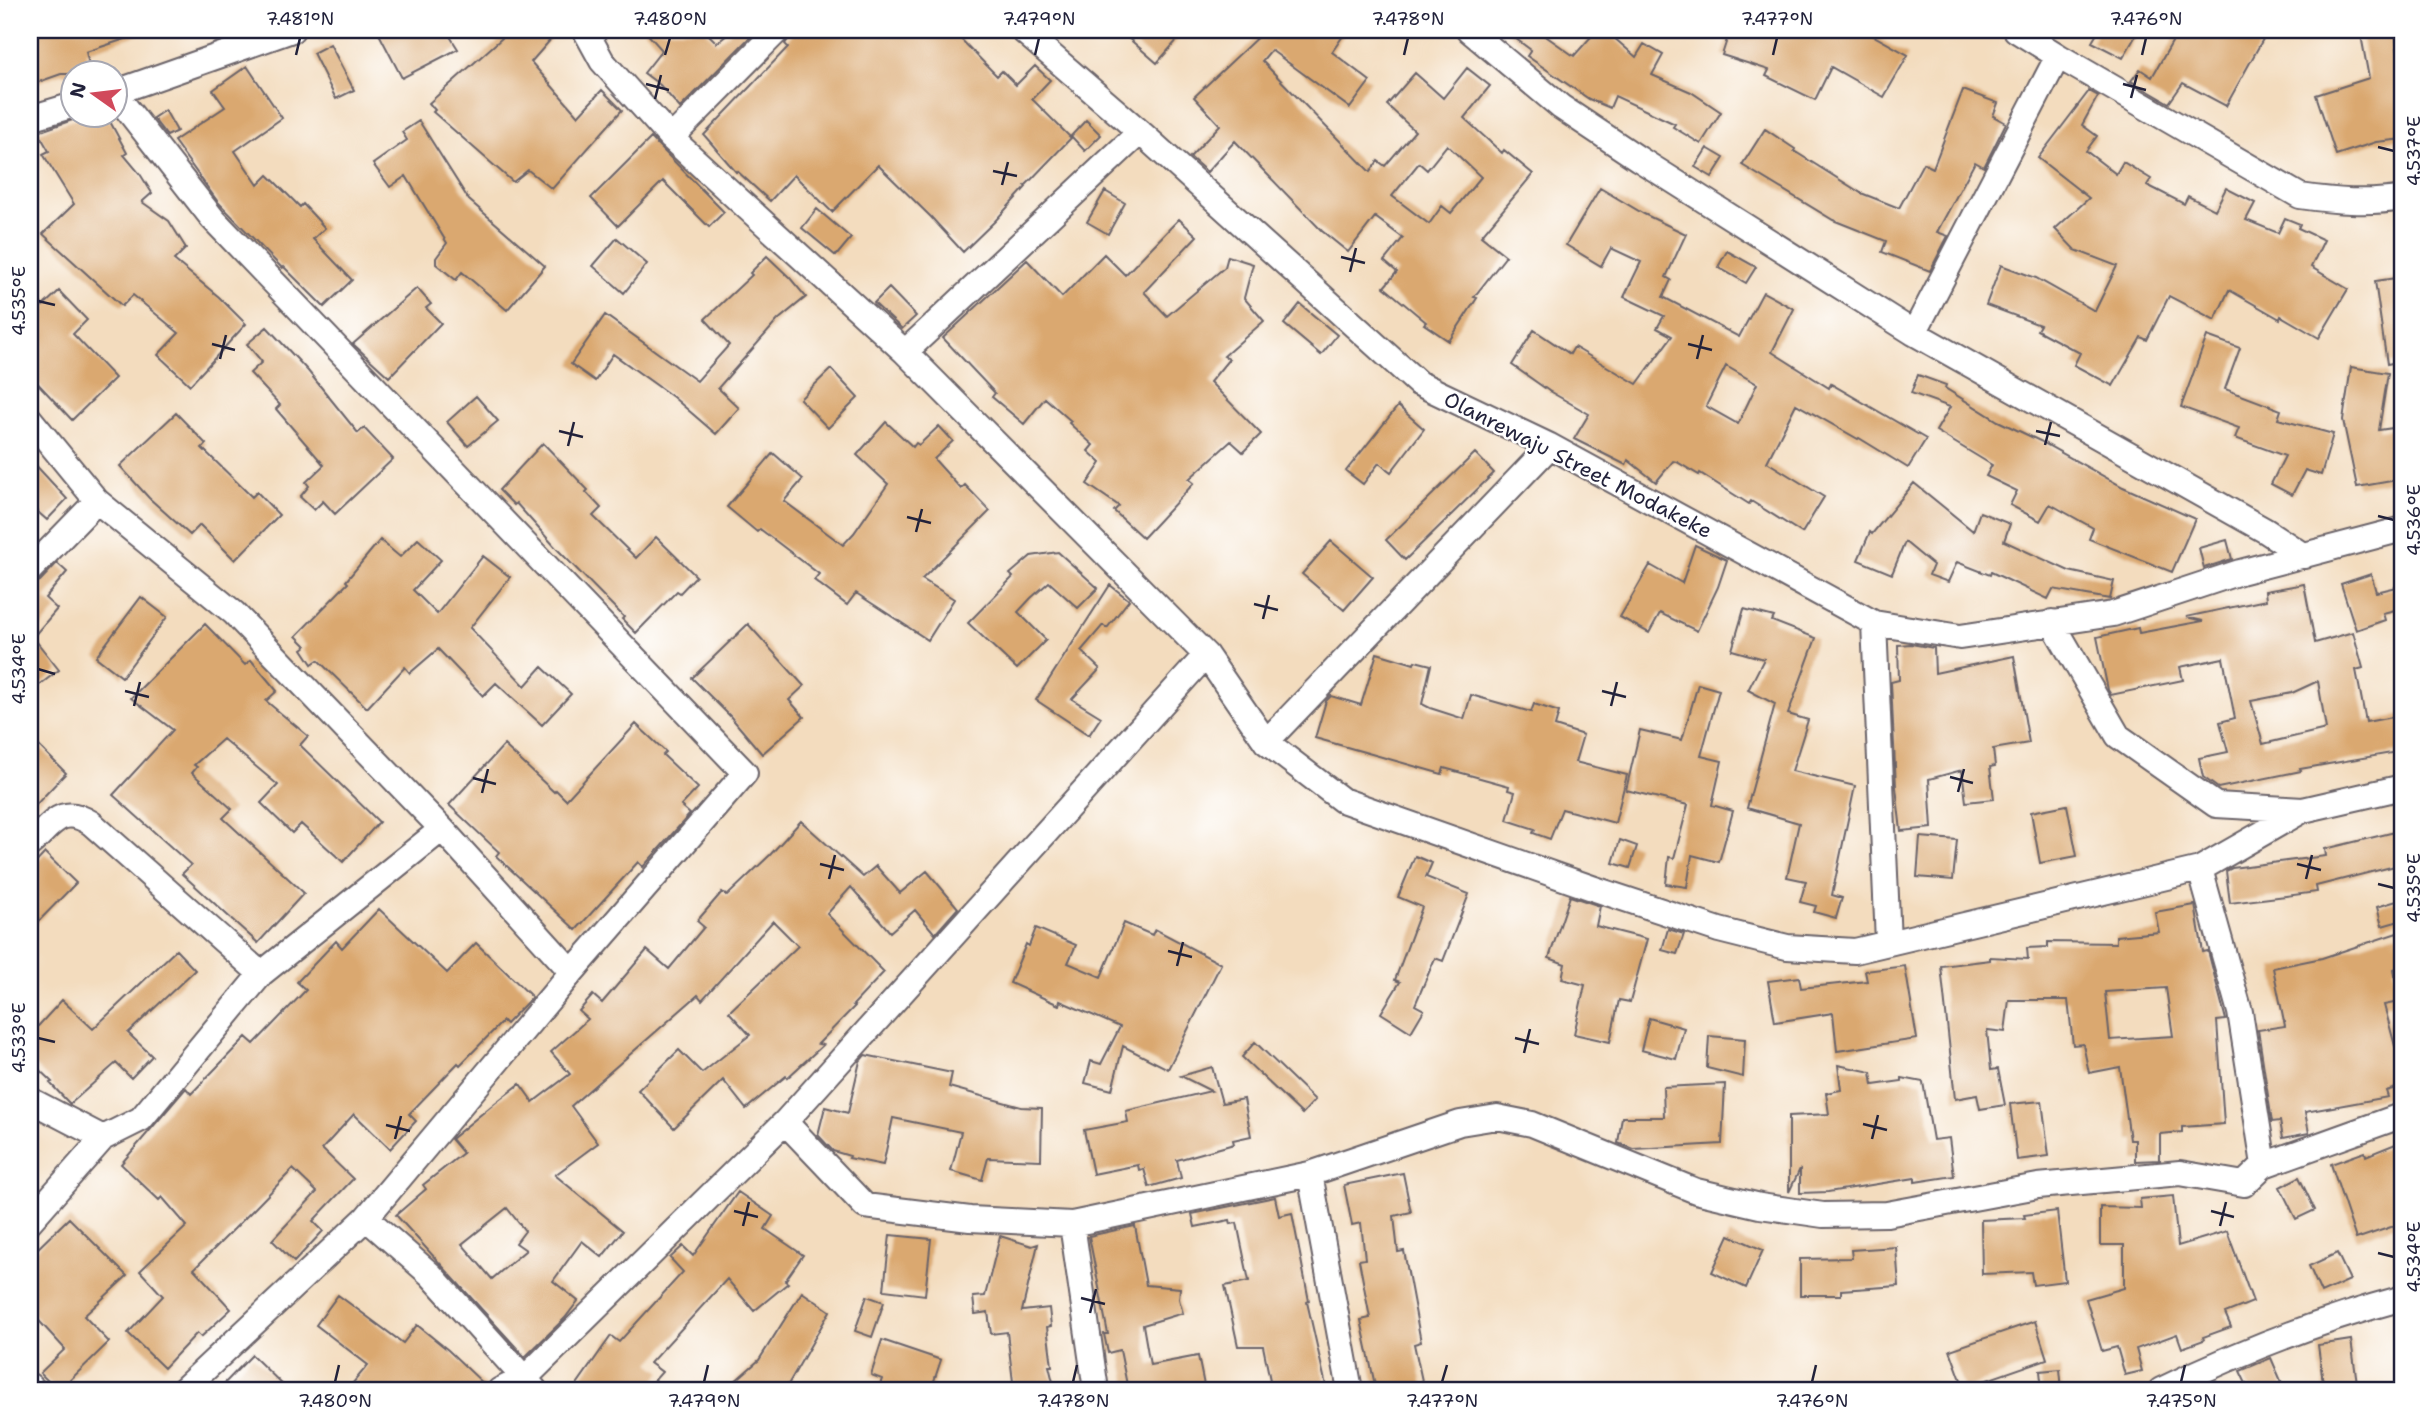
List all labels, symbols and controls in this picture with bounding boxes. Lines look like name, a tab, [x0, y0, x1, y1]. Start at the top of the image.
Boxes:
text: 7.481°N	[266, 7, 334, 31]
text: 7.480°N	[633, 7, 707, 31]
text: 7.479°N	[1002, 7, 1076, 31]
text: 7.478°N	[1371, 7, 1445, 31]
text: 7.477°N	[1741, 7, 1813, 31]
text: 7.476°N	[2109, 7, 2183, 31]
north arrow	[60, 60, 130, 130]
text: N	[64, 80, 92, 100]
text: 4.537°E	[2402, 116, 2426, 186]
text: 4.535°E	[7, 266, 31, 336]
street label: Olanrewaju Street Modakeke	[1439, 385, 1717, 545]
text: 4.536°E	[2402, 484, 2426, 556]
text: 4.534°E	[7, 633, 31, 705]
text: 4.535°E	[2402, 853, 2426, 923]
text: 4.533°E	[7, 1002, 31, 1074]
text: 4.534°E	[2402, 1221, 2426, 1293]
text: 7.480°N	[298, 1389, 372, 1413]
text: 7.479°N	[667, 1389, 741, 1413]
text: 7.478°N	[1036, 1389, 1110, 1413]
text: 7.477°N	[1406, 1389, 1478, 1413]
text: 7.476°N	[1775, 1389, 1849, 1413]
text: 7.475°N	[2145, 1389, 2217, 1413]

